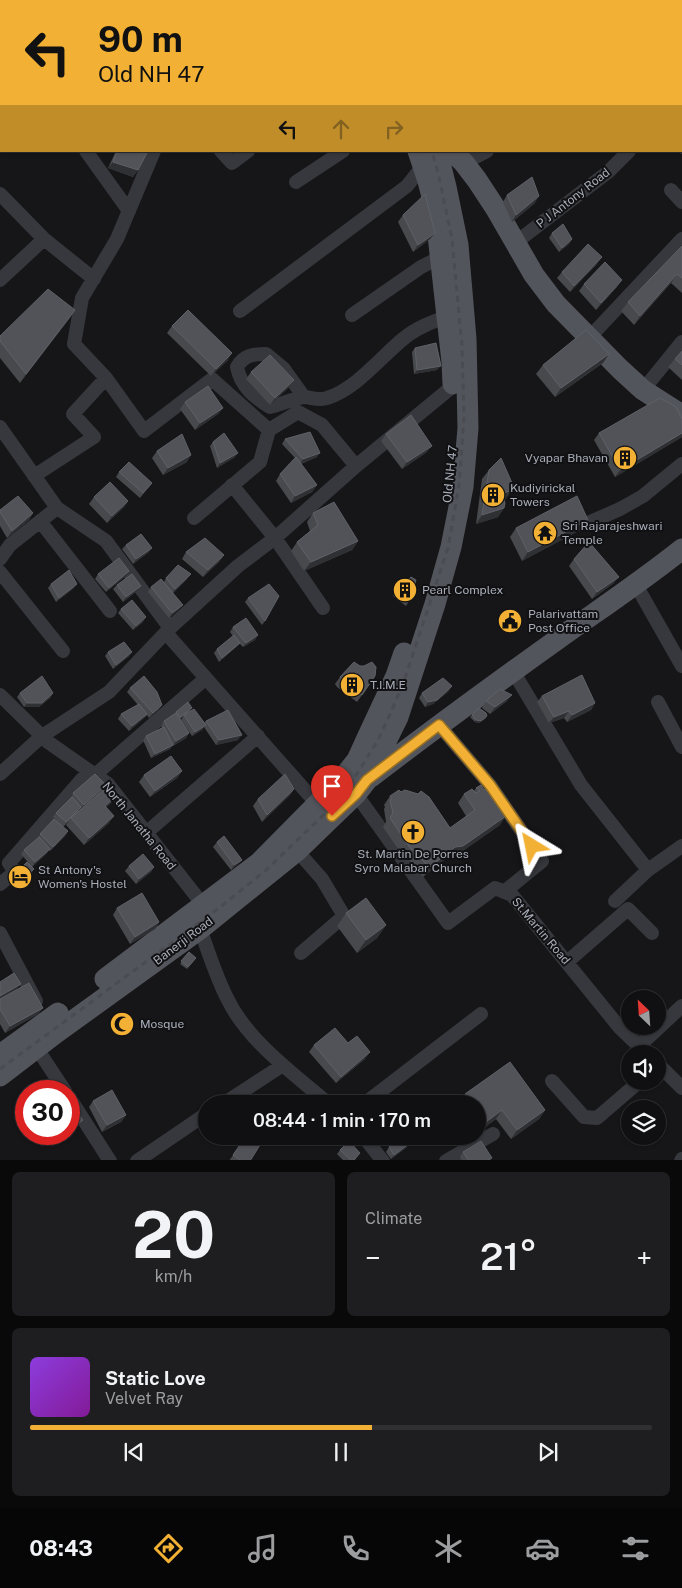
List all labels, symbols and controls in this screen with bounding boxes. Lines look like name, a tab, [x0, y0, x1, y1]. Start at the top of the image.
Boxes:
text: 90 m	[98, 19, 183, 60]
icon: left	[15, 20, 80, 85]
text: Old NH 47	[98, 61, 204, 87]
icon: left	[274, 115, 302, 143]
icon: ahead	[327, 115, 355, 143]
icon: right	[380, 115, 408, 143]
street label: P J Antony Road	[534, 165, 612, 231]
street label: Old NH 47	[440, 444, 460, 504]
building icon: Vyapar Bhavan	[612, 445, 638, 471]
place label: Vyapar Bhavan	[525, 451, 608, 465]
place label: Kudiyirickal Towers	[510, 481, 576, 509]
building icon: Kudiyirickal Towers	[480, 482, 506, 508]
place label: Sri Rajarajeshwari Temple	[562, 519, 662, 547]
temple icon: Sri Rajarajeshwari Temple	[532, 520, 558, 546]
building icon: Pearl Complex	[392, 577, 418, 603]
place label: Pearl Complex	[422, 583, 503, 597]
place label: Palarivattam Post Office	[528, 607, 598, 635]
public building icon: Palarivattam Post Office	[497, 608, 523, 634]
building icon: T.I.M.E	[339, 672, 365, 698]
place label: T.I.M.E	[370, 678, 406, 692]
pin	[311, 765, 353, 816]
icon: arrive	[318, 772, 346, 800]
street label: North Janatha Road	[99, 779, 179, 873]
church icon: St. Martin De Porres Syro Malabar Church	[400, 819, 426, 845]
position arrow	[505, 819, 557, 871]
place label: St. Martin De Porres Syro Malabar Church	[354, 847, 472, 875]
place label: St Antony's Women's Hostel	[38, 863, 127, 891]
hotel icon: St Antony's Women's Hostel	[7, 864, 33, 890]
street label: St.Martin Road	[509, 895, 573, 967]
street label: Banerji Road	[151, 914, 215, 968]
north arrow	[621, 990, 666, 1035]
map controls	[621, 990, 666, 1145]
mosque icon: Mosque	[109, 1011, 135, 1037]
place label: Mosque	[140, 1017, 184, 1031]
button: sound	[621, 1045, 666, 1090]
speed limit sign: 30	[15, 1080, 80, 1145]
button: layers	[621, 1100, 666, 1145]
text: 08:44 · 1 min · 170 m	[253, 1109, 431, 1131]
text: 20	[132, 1196, 215, 1273]
text: Climate	[365, 1209, 422, 1228]
text: 21°	[480, 1234, 537, 1279]
text: −	[365, 1241, 381, 1274]
text: +	[636, 1241, 652, 1274]
text: km/h	[155, 1267, 192, 1286]
text: Static Love	[105, 1367, 206, 1389]
text: Velvet Ray	[105, 1389, 183, 1408]
icon: previous	[120, 1438, 148, 1466]
icon: pause	[327, 1438, 355, 1466]
icon: next	[534, 1438, 562, 1466]
icon: directions	[151, 1531, 186, 1566]
icon: music	[245, 1531, 280, 1566]
icon: phone	[338, 1531, 373, 1566]
icon: climate	[431, 1531, 466, 1566]
icon: car	[525, 1531, 560, 1566]
icon: filters	[618, 1531, 653, 1566]
text: 08:43	[29, 1535, 93, 1561]

